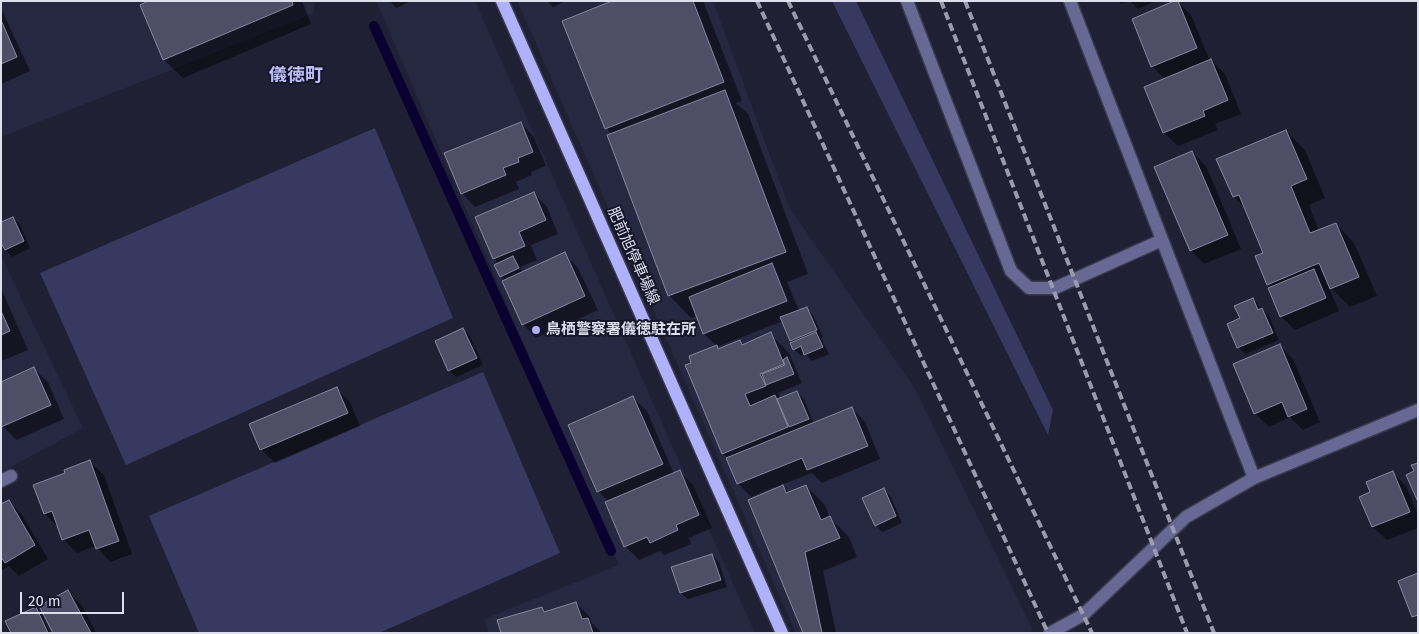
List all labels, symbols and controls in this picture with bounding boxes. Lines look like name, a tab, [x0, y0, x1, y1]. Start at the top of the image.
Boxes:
district label: 儀徳町	[269, 65, 323, 87]
street label: 肥前旭停車場線	[603, 204, 663, 308]
place label: 鳥栖警察署儀徳駐在所	[546, 321, 696, 339]
marker: 鳥栖警察署儀徳駐在所	[530, 324, 542, 336]
scale bar	[22, 582, 126, 614]
text: 20 m	[28, 592, 61, 610]

